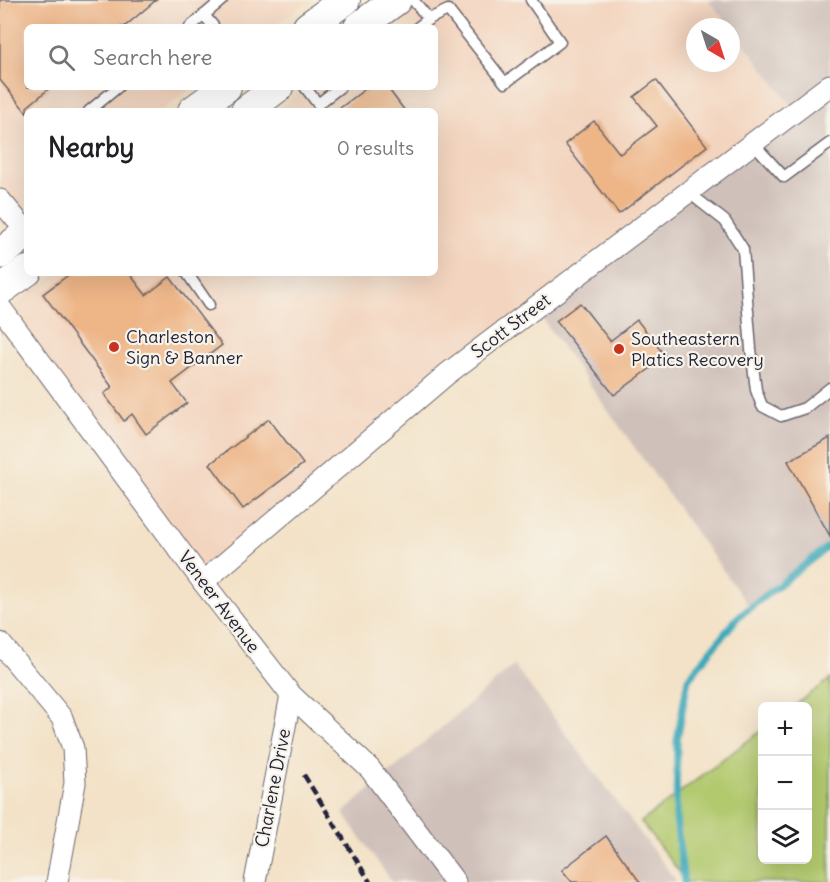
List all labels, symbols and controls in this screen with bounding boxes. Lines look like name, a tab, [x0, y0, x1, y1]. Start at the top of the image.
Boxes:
north arrow	[686, 18, 740, 72]
search box	[24, 24, 438, 90]
icon: search	[45, 41, 78, 74]
text: Search here	[93, 43, 212, 71]
text: Nearby	[48, 131, 134, 164]
text: 0 results	[337, 135, 414, 160]
street label: Scott Street	[466, 288, 555, 363]
place label: Charleston Sign & Banner	[126, 325, 243, 369]
place label: Southeastern Platics Recovery	[631, 327, 764, 371]
marker: Charleston Sign & Banner	[107, 340, 121, 354]
marker: Southeastern Platics Recovery	[612, 342, 626, 356]
street label: Veneer Avenue	[173, 546, 265, 657]
map controls	[758, 702, 812, 864]
button: +	[758, 702, 812, 756]
street label: Charlene Drive	[250, 727, 295, 849]
button: −	[758, 756, 812, 810]
button: layers	[758, 810, 812, 864]

